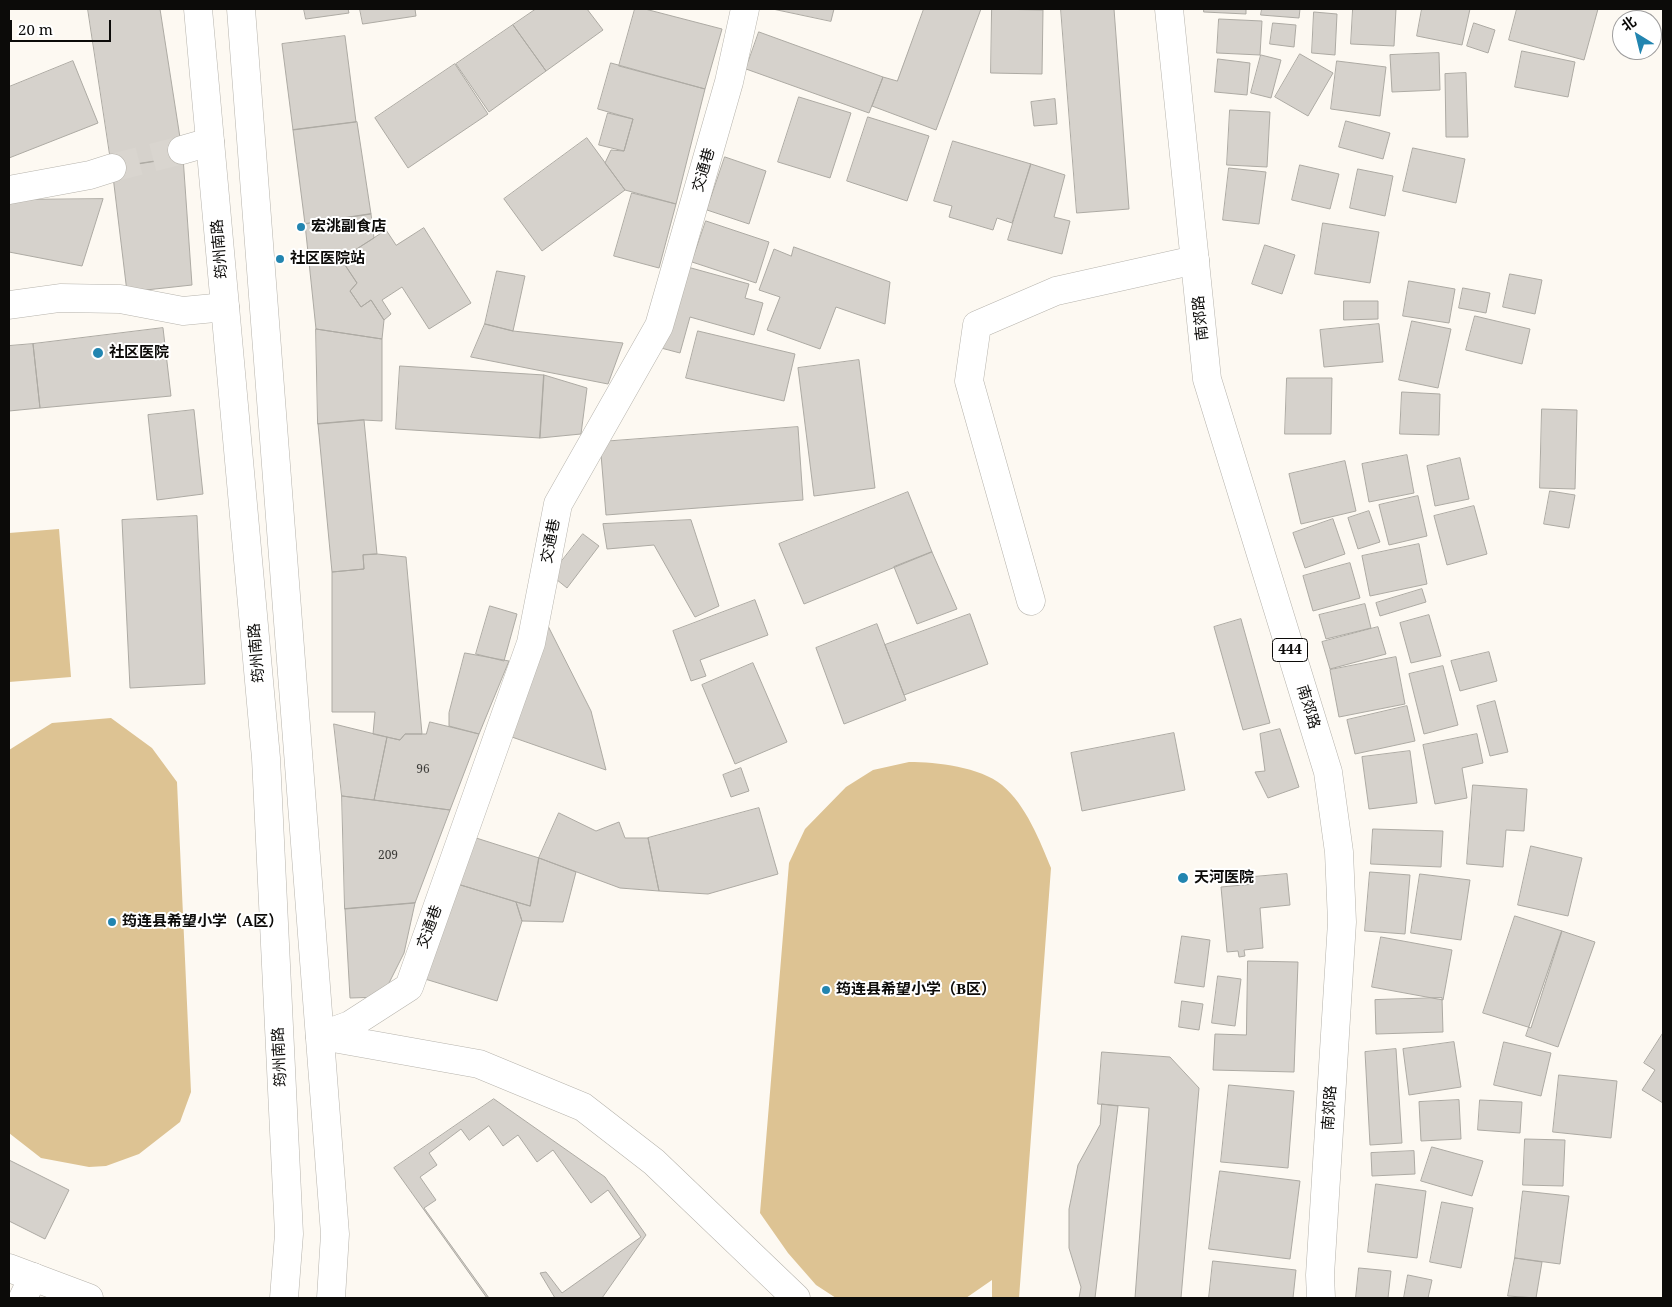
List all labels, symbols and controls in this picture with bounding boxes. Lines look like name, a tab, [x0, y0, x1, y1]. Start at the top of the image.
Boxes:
scale bar	[12, 10, 114, 42]
north arrow	[1612, 10, 1662, 60]
text: 北	[1617, 11, 1640, 35]
text: 20 m	[18, 19, 53, 39]
street label: 交通巷	[689, 146, 719, 194]
street label: 筠州南路	[208, 218, 232, 280]
place label: 宏洮副食店	[311, 218, 386, 236]
marker: 宏洮副食店	[295, 221, 307, 233]
place label: 社区医院站	[290, 250, 365, 268]
marker: 社区医院站	[274, 253, 286, 265]
street label: 南郊路	[1190, 295, 1212, 341]
place label: 社区医院	[109, 344, 169, 362]
marker: 社区医院	[91, 346, 105, 360]
street label: 交通巷	[538, 517, 564, 565]
street label: 筠州南路	[245, 622, 269, 684]
road number: 444	[1272, 638, 1308, 662]
street label: 南郊路	[1293, 683, 1323, 731]
house number: 96	[416, 763, 430, 777]
house number: 209	[378, 849, 398, 863]
place label: 天河医院	[1194, 869, 1254, 887]
marker: 天河医院	[1176, 871, 1190, 885]
street label: 交通巷	[414, 903, 446, 951]
place label: 筠连县希望小学（A区）	[122, 913, 283, 931]
marker: 筠连县希望小学（A区）	[106, 916, 118, 928]
place label: 筠连县希望小学（B区）	[836, 981, 996, 999]
marker: 筠连县希望小学（B区）	[820, 984, 832, 996]
street label: 筠州南路	[269, 1027, 291, 1087]
street label: 南郊路	[1319, 1085, 1341, 1131]

